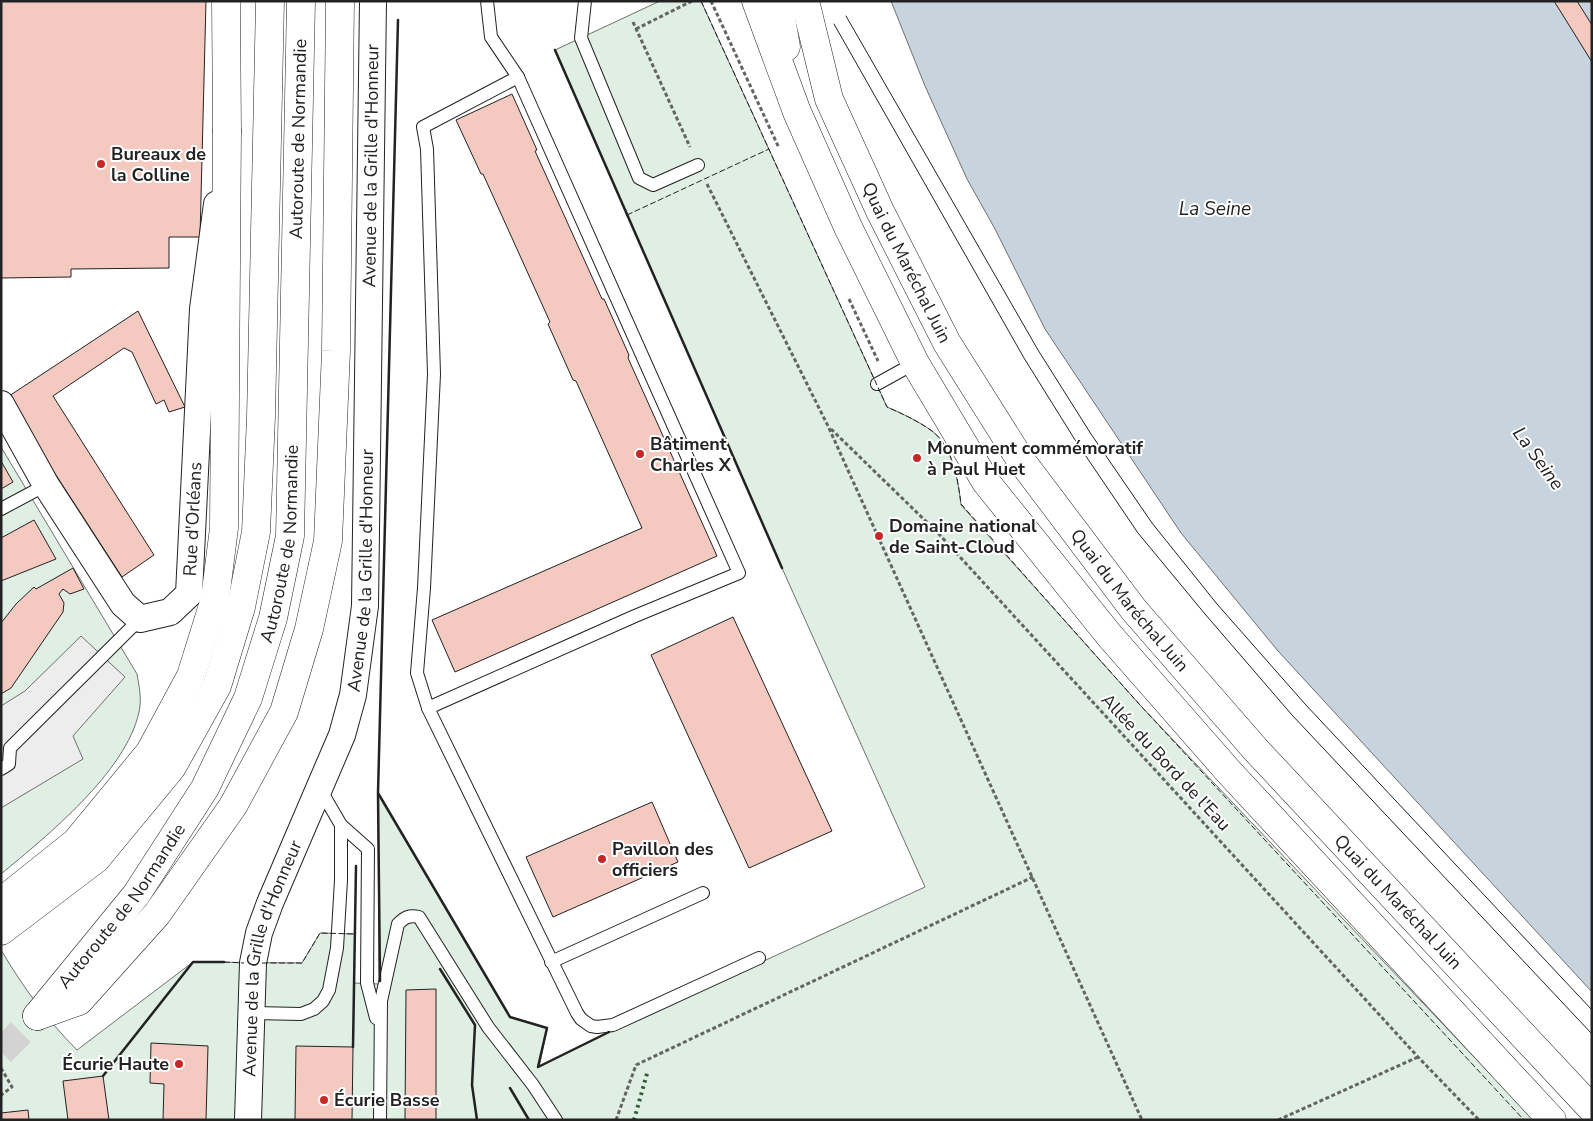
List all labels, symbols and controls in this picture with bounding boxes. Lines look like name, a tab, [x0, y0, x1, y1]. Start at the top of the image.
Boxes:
street label: Autoroute de Normandie	[284, 39, 312, 239]
street label: Avenue de la Grille d'Honneur	[357, 43, 384, 288]
place label: Bureaux de la Colline	[111, 142, 206, 187]
marker: Bureaux de la Colline	[95, 158, 107, 170]
street label: Quai du Maréchal Juin	[856, 178, 957, 347]
water label: La Seine	[1179, 196, 1251, 222]
water label: La Seine	[1506, 422, 1570, 496]
place label: Bâtiment Charles X	[650, 432, 732, 477]
place label: Monument commémoratif à Paul Huet	[927, 436, 1143, 481]
street label: Autoroute de Normandie	[254, 445, 304, 646]
street label: Avenue de la Grille d'Honneur	[342, 448, 379, 693]
marker: Bâtiment Charles X	[634, 448, 646, 460]
marker: Monument commémoratif à Paul Huet	[911, 452, 923, 464]
street label: Rue d'Orléans	[178, 461, 207, 577]
place label: Domaine national de Saint-Cloud	[889, 514, 1037, 559]
street label: Quai du Maréchal Juin	[1065, 524, 1194, 677]
marker: Domaine national de Saint-Cloud	[873, 530, 885, 542]
street label: Allée du Bord de l'Eau	[1096, 688, 1236, 836]
street label: Autoroute de Normandie	[52, 819, 191, 994]
street label: Quai du Maréchal Juin	[1329, 829, 1467, 975]
street label: Avenue de la Grille d'Honneur	[237, 836, 308, 1077]
place label: Pavillon des officiers	[612, 837, 714, 882]
marker: Pavillon des officiers	[596, 853, 608, 865]
place label: Écurie Haute	[62, 1052, 169, 1076]
marker: Écurie Haute	[173, 1058, 185, 1070]
place label: Écurie Basse	[334, 1088, 440, 1112]
marker: Écurie Basse	[318, 1094, 330, 1106]

